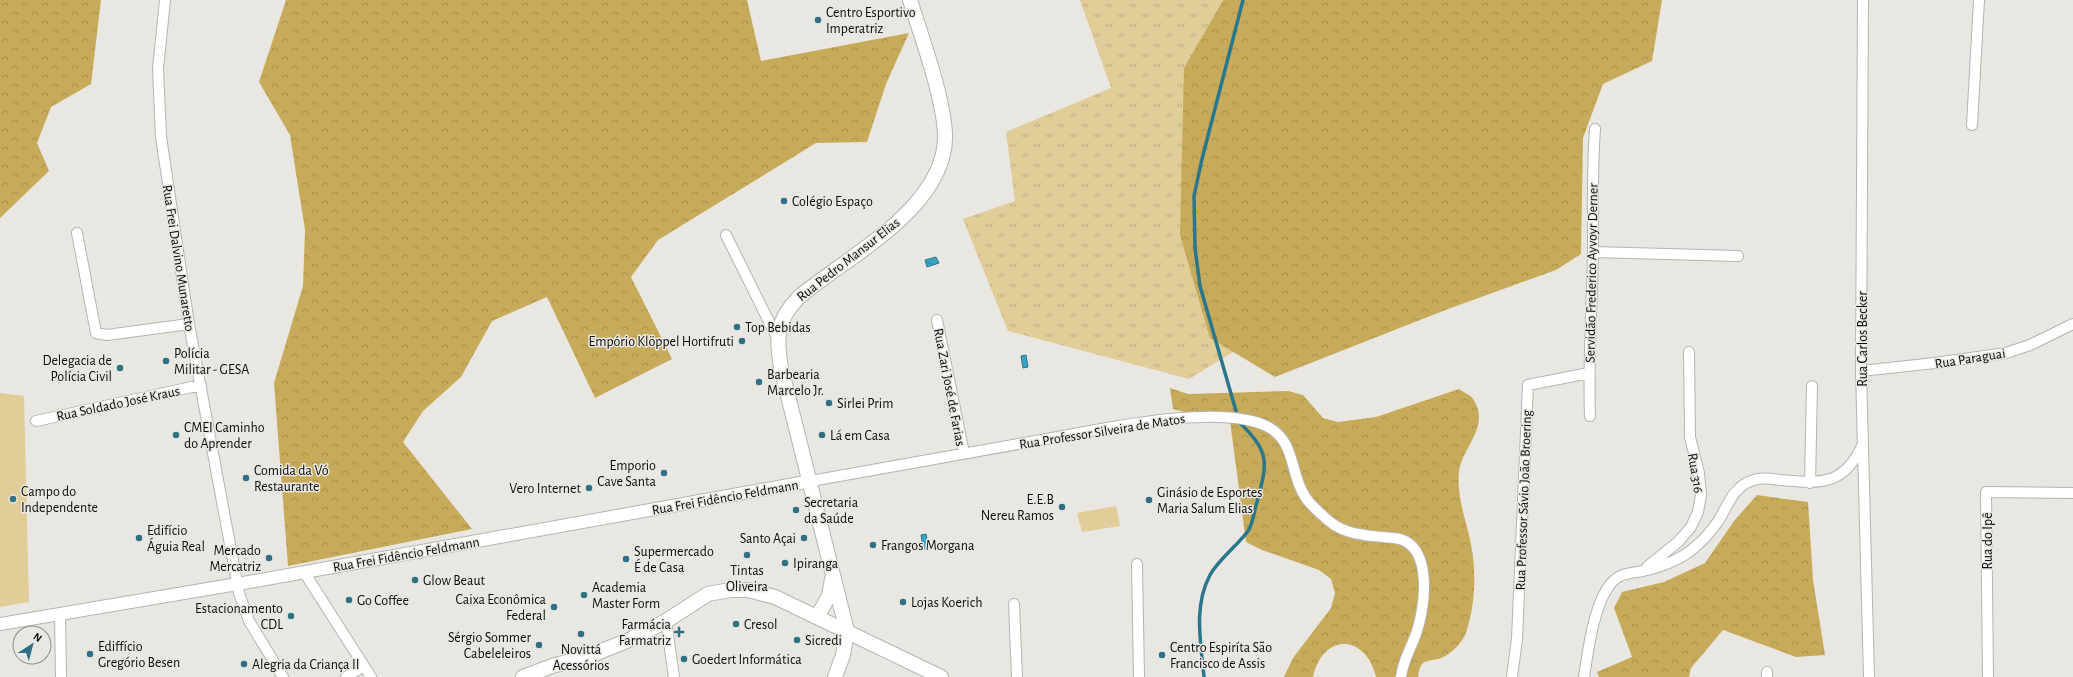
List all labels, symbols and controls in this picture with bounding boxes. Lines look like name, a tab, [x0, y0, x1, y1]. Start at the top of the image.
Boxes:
place label: Centro Esportivo Imperatriz	[826, 6, 916, 36]
marker: Centro Esportivo Imperatriz	[813, 15, 823, 25]
street label: Servidão Frederico Ayvoyr Derner	[1583, 183, 1601, 363]
street label: Rua Frei Dalvino Munaretto	[160, 184, 197, 333]
place label: Colégio Espaço	[792, 195, 873, 209]
marker: Colégio Espaço	[779, 196, 789, 206]
street label: Rua Pedro Mansur Elias	[795, 215, 903, 304]
street label: Rua Carlos Becker	[1856, 291, 1870, 387]
place label: Top Bebidas	[745, 321, 811, 335]
marker: Top Bebidas	[732, 322, 742, 332]
street label: Rua Zari José de Farias	[931, 327, 967, 447]
place label: Empório Klöppel Hortifruti	[589, 335, 734, 349]
marker: Empório Klöppel Hortifruti	[737, 336, 747, 346]
street label: Rua Paraguai	[1934, 346, 2006, 371]
place label: Polícia Militar - GESA	[174, 347, 249, 377]
place label: Delegacia de Polícia Civil	[42, 354, 112, 384]
marker: Polícia Militar - GESA	[161, 356, 171, 366]
marker: Delegacia de Polícia Civil	[115, 363, 125, 373]
place label: Barbearia Marcelo Jr.	[767, 368, 824, 398]
marker: Barbearia Marcelo Jr.	[754, 377, 764, 387]
street label: Rua Soldado José Kraus	[55, 384, 181, 424]
place label: Sirlei Prim	[837, 397, 893, 411]
marker: Sirlei Prim	[824, 398, 834, 408]
street label: Rua Professor Sávio João Broering	[1514, 409, 1534, 591]
street label: Rua Professor Silveira de Matos	[1018, 412, 1186, 452]
place label: CMEI Caminho do Aprender	[184, 421, 265, 451]
place label: Lá em Casa	[830, 429, 890, 443]
marker: CMEI Caminho do Aprender	[171, 430, 181, 440]
marker: Lá em Casa	[817, 430, 827, 440]
street label: Rua 316	[1685, 452, 1705, 494]
place label: Emporio Cave Santa	[597, 459, 657, 489]
place label: Comida da Vó Restaurante	[254, 464, 329, 494]
marker: Emporio Cave Santa	[659, 468, 669, 478]
marker: Comida da Vó Restaurante	[241, 473, 251, 483]
street label: Rua Frei Fidêncio Feldmann	[651, 478, 800, 518]
place label: Vero Internet	[509, 482, 582, 496]
marker: Vero Internet	[584, 483, 594, 493]
place label: Campo do Independente	[21, 485, 98, 515]
place label: Ginásio de Esportes Maria Salum Elias	[1157, 486, 1262, 516]
place label: E.E.B Nereu Ramos	[981, 493, 1054, 523]
marker: Campo do Independente	[8, 494, 18, 504]
marker: Ginásio de Esportes Maria Salum Elias	[1144, 495, 1154, 505]
place label: Secretaria da Saúde	[804, 496, 859, 526]
marker: E.E.B Nereu Ramos	[1057, 502, 1067, 512]
marker: Secretaria da Saúde	[791, 505, 801, 515]
street label: Rua do Ipê	[1981, 512, 1995, 570]
place label: Edifício Águia Real	[147, 524, 205, 554]
place label: Santo Açai	[740, 532, 796, 546]
marker: Edifício Águia Real	[134, 533, 144, 543]
marker: Santo Açai	[799, 533, 809, 543]
street label: Rua Frei Fidêncio Feldmann	[332, 535, 481, 575]
place label: Frangos Morgana	[881, 539, 975, 553]
marker: Frangos Morgana	[868, 540, 878, 550]
place label: Mercado Mercatriz	[209, 544, 261, 574]
place label: Supermercado É de Casa	[634, 545, 714, 575]
marker: Tintas Oliveira	[742, 550, 752, 560]
marker: Mercado Mercatriz	[264, 553, 274, 563]
marker: Supermercado É de Casa	[621, 554, 631, 564]
place label: Ipiranga	[793, 557, 839, 571]
marker: Ipiranga	[780, 558, 790, 568]
place label: Tintas Oliveira	[726, 564, 769, 594]
place label: Glow Beaut	[423, 574, 486, 588]
marker: Glow Beaut	[410, 575, 420, 585]
place label: Academia Master Form	[592, 581, 660, 611]
marker: Academia Master Form	[579, 590, 589, 600]
place label: Caixa Econômica Federal	[456, 593, 547, 623]
place label: Go Coffee	[357, 594, 409, 608]
marker: Go Coffee	[344, 595, 354, 605]
place label: Lojas Koerich	[911, 596, 982, 610]
marker: Lojas Koerich	[898, 597, 908, 607]
place label: Estacionamento CDL	[195, 602, 283, 632]
marker: Caixa Econômica Federal	[549, 602, 559, 612]
marker: Estacionamento CDL	[286, 611, 296, 621]
place label: Farmácia Farmatriz	[619, 618, 672, 648]
place label: Cresol	[744, 618, 777, 632]
marker: Cresol	[731, 619, 741, 629]
north arrow	[12, 625, 52, 665]
marker: Farmácia Farmatriz	[674, 627, 684, 637]
marker: Novittá Acessórios	[576, 629, 586, 639]
text: N	[31, 631, 44, 644]
place label: Sérgio Sommer Cabeleleiros	[448, 631, 531, 661]
place label: Sicredi	[805, 634, 842, 648]
marker: Sicredi	[792, 635, 802, 645]
place label: Ediffício Gregório Besen	[98, 640, 180, 670]
marker: Sérgio Sommer Cabeleleiros	[534, 640, 544, 650]
place label: Centro Espiríta São Francisco de Assis	[1170, 641, 1272, 671]
place label: Novittá Acessórios	[553, 643, 609, 673]
marker: Ediffício Gregório Besen	[85, 649, 95, 659]
marker: Centro Espiríta São Francisco de Assis	[1157, 650, 1167, 660]
place label: Goedert Informática	[692, 653, 802, 667]
marker: Goedert Informática	[679, 654, 689, 664]
place label: Alegria da Criança II	[252, 658, 359, 672]
marker: Alegria da Criança II	[239, 659, 249, 669]

